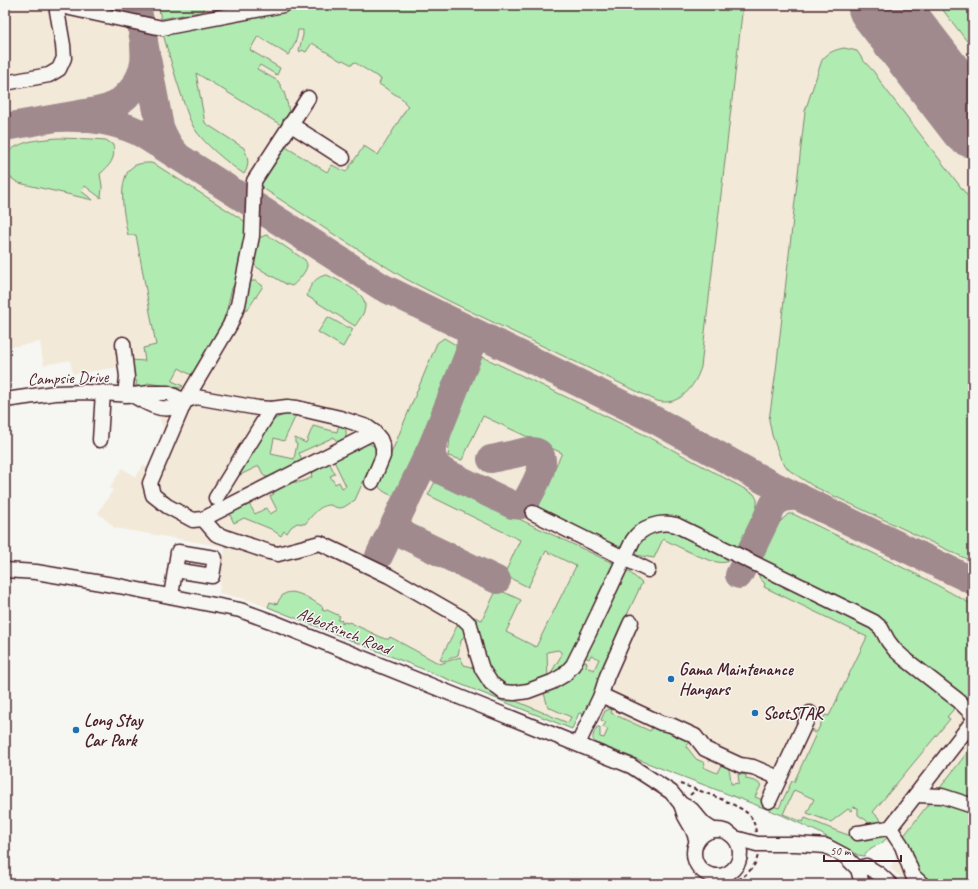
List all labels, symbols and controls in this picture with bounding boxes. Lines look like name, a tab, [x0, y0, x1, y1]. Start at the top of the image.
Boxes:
street label: Campsie Drive	[27, 366, 110, 390]
street label: Abbotsinch Road	[294, 603, 397, 661]
place label: Gama Maintenance Hangars	[679, 659, 795, 700]
marker: Gama Maintenance Hangars	[666, 674, 676, 684]
place label: ScotSTAR	[763, 703, 825, 724]
marker: ScotSTAR	[750, 708, 760, 718]
place label: Long Stay Car Park	[84, 710, 145, 751]
marker: Long Stay Car Park	[71, 725, 81, 735]
scale bar	[824, 837, 901, 863]
text: 50 m	[830, 843, 852, 859]

